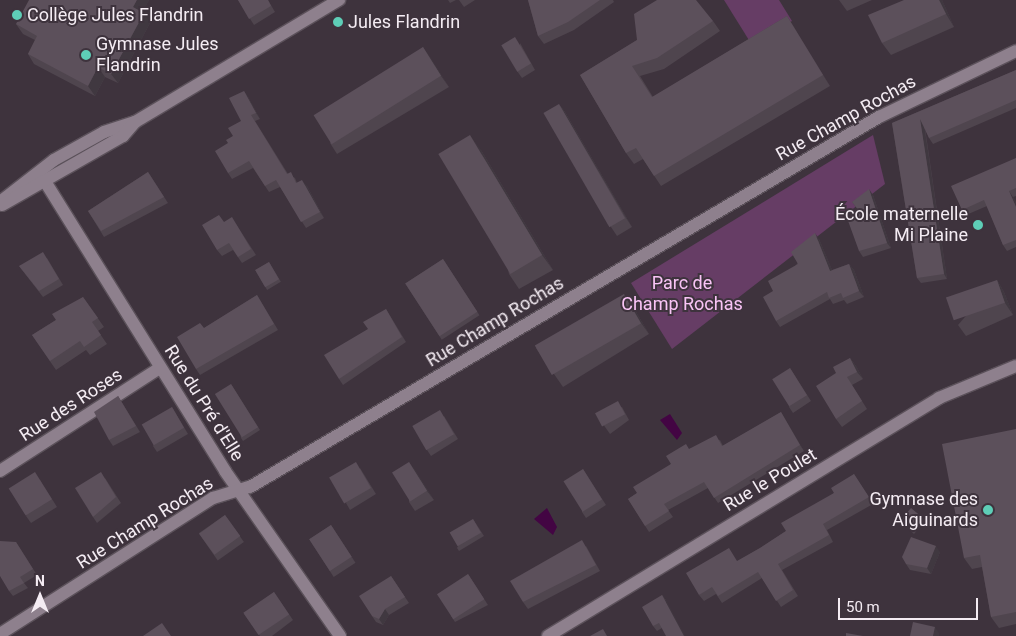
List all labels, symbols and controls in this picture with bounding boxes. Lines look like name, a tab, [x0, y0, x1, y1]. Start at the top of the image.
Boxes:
place label: Collège Jules Flandrin	[27, 4, 204, 26]
marker: Collège Jules Flandrin	[11, 9, 23, 21]
place label: Jules Flandrin	[348, 11, 460, 33]
marker: Jules Flandrin	[332, 16, 344, 28]
place label: Gymnase Jules Flandrin	[96, 34, 219, 76]
marker: Gymnase Jules Flandrin	[80, 49, 92, 61]
street label: Rue Champ Rochas	[772, 71, 920, 165]
place label: École maternelle Mi Plaine	[835, 204, 968, 246]
marker: École maternelle Mi Plaine	[972, 219, 984, 231]
street label: Rue Champ Rochas	[422, 272, 568, 372]
park label: Parc de Champ Rochas	[621, 273, 743, 316]
street label: Rue du Pré d'Elle	[160, 341, 248, 465]
street label: Rue des Roses	[16, 364, 126, 446]
street label: Rue le Poulet	[720, 444, 820, 516]
street label: Rue Champ Rochas	[73, 472, 217, 574]
place label: Gymnase des Aiguinards	[869, 489, 978, 532]
marker: Gymnase des Aiguinards	[982, 504, 994, 516]
north arrow	[15, 571, 65, 621]
text: N	[35, 573, 45, 589]
scale bar	[841, 588, 981, 620]
text: 50 m	[846, 598, 880, 616]

